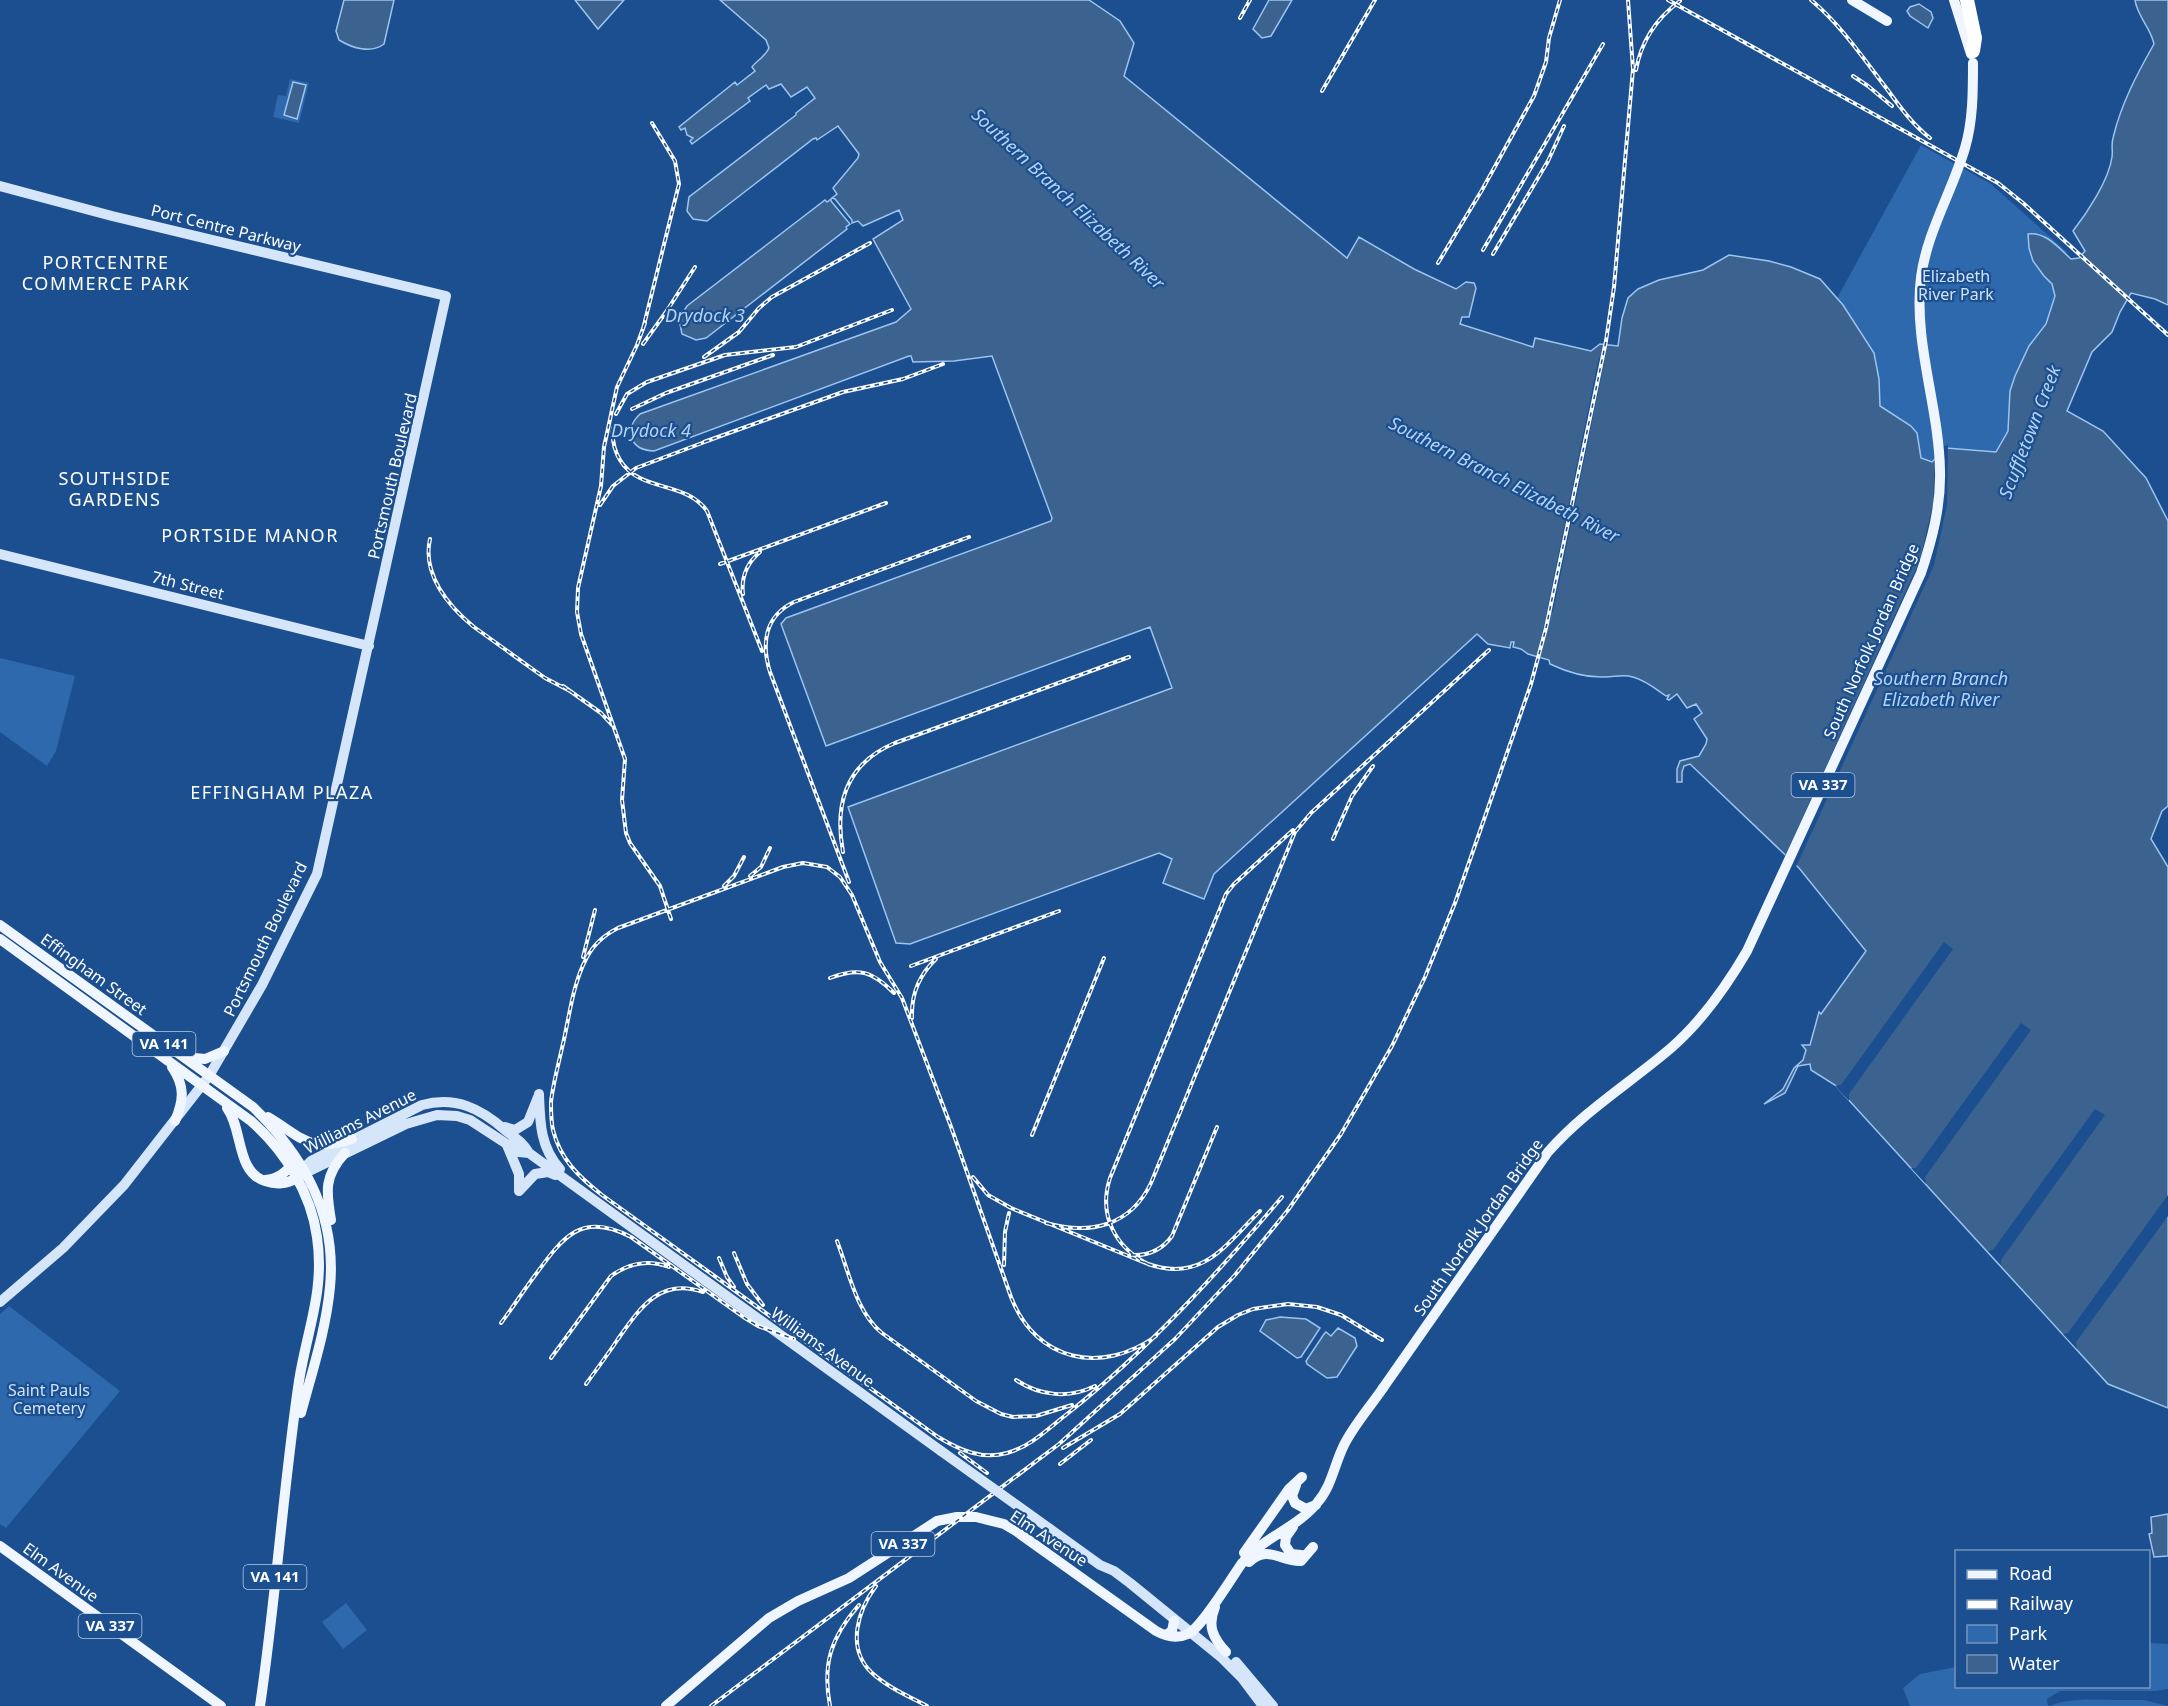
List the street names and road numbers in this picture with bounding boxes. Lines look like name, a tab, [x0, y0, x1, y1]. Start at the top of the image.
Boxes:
street label: Port Centre Parkway	[149, 199, 304, 257]
street label: Portsmouth Boulevard	[362, 391, 422, 561]
street label: South Norfolk Jordan Bridge	[1818, 540, 1924, 742]
street label: 7th Street	[150, 565, 227, 605]
road number: VA 337	[1792, 773, 1854, 797]
street label: Portsmouth Boulevard	[218, 858, 312, 1020]
street label: Effingham Street	[36, 928, 152, 1020]
road number: VA 141	[132, 1032, 195, 1056]
street label: Williams Avenue	[300, 1083, 420, 1159]
street label: South Norfolk Jordan Bridge	[1408, 1134, 1548, 1320]
street label: Williams Avenue	[767, 1302, 879, 1392]
street label: Elm Avenue	[1006, 1505, 1092, 1571]
road number: VA 337	[872, 1532, 934, 1556]
street label: Elm Avenue	[19, 1537, 103, 1607]
road number: VA 141	[244, 1565, 306, 1589]
road number: VA 337	[78, 1614, 142, 1638]

